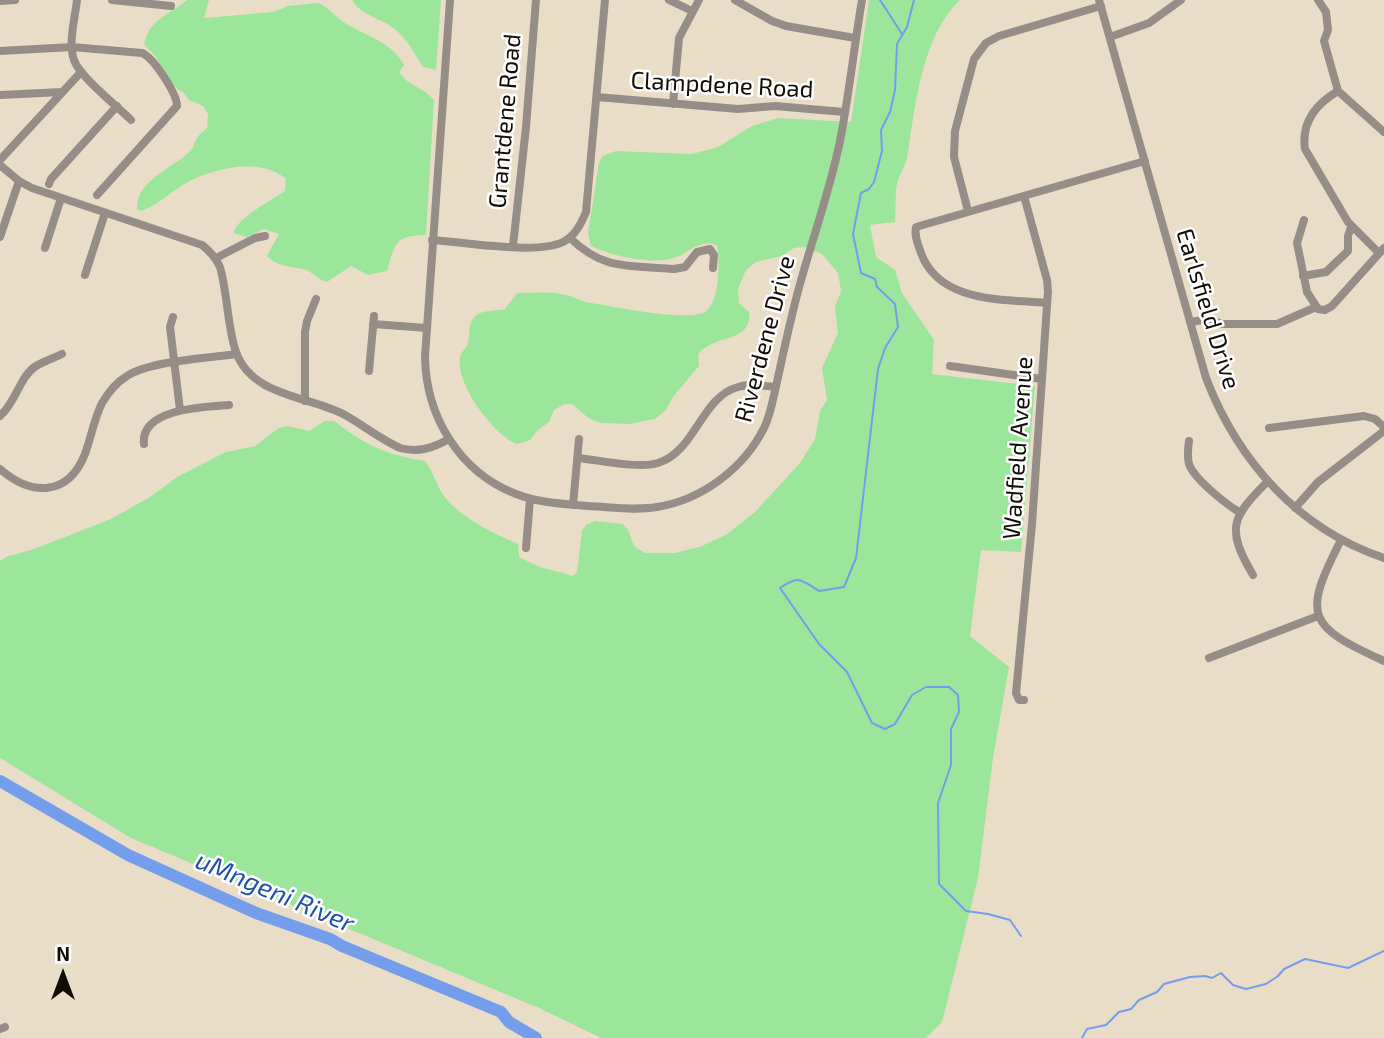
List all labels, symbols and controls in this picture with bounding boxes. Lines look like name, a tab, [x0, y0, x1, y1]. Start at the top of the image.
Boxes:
street label: Grantdene Road	[483, 33, 527, 209]
street label: Clampdene Road	[630, 66, 814, 104]
street label: Earlsfield Drive	[1170, 225, 1246, 393]
street label: Riverdene Drive	[729, 252, 801, 426]
street label: Wadfield Avenue	[997, 355, 1039, 541]
water label: uMngeni River	[191, 845, 359, 939]
north arrow	[28, 940, 98, 1010]
text: N	[56, 942, 70, 965]

